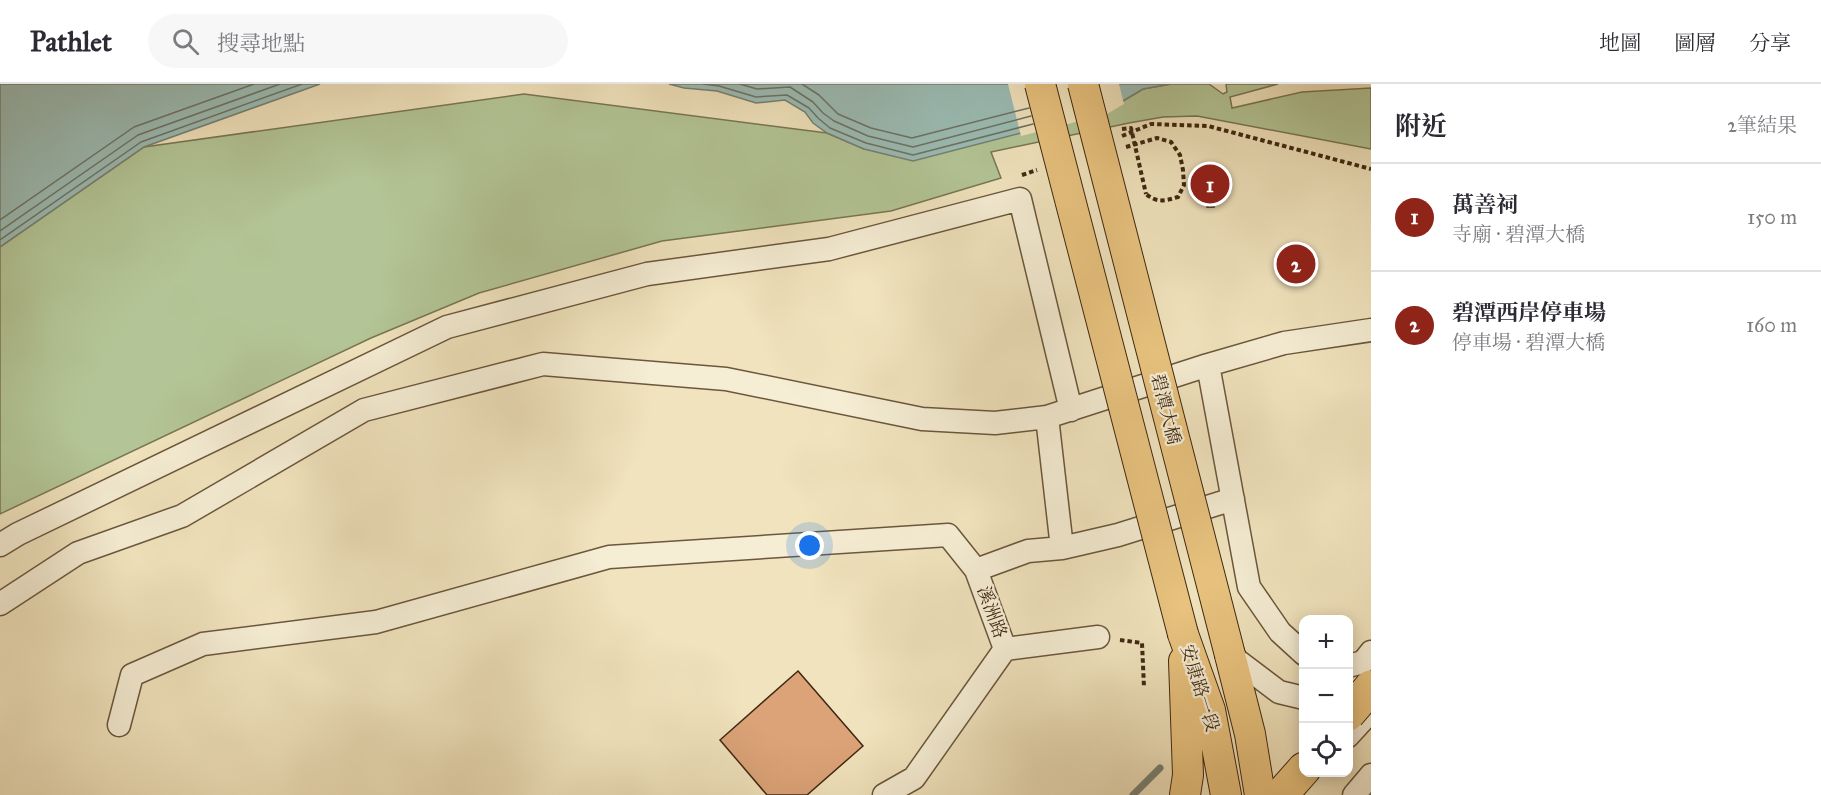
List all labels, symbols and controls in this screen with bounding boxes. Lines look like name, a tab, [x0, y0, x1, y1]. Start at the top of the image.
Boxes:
search box	[148, 14, 568, 68]
text: Pathlet	[30, 24, 112, 59]
icon: search	[169, 25, 202, 58]
text: 搜尋地點	[217, 30, 305, 57]
text: 地圖	[1599, 30, 1641, 56]
text: 圖層	[1674, 30, 1716, 56]
text: 分享	[1749, 30, 1791, 56]
text: 附近	[1395, 110, 1447, 142]
text: 2筆結果	[1727, 113, 1797, 137]
pin: 1	[1190, 162, 1230, 206]
text: 萬善祠	[1452, 191, 1518, 218]
text: 1	[1411, 205, 1418, 229]
text: 150 m	[1747, 205, 1797, 229]
text: 寺廟 · 碧潭大橋	[1452, 222, 1585, 246]
pin: 2	[1276, 242, 1316, 286]
text: 碧潭西岸停車場	[1452, 299, 1606, 326]
text: 2	[1410, 313, 1419, 337]
text: 160 m	[1746, 313, 1797, 337]
text: 停車場 · 碧潭大橋	[1452, 330, 1605, 354]
street label: 碧潭大橋	[1147, 371, 1185, 447]
your location	[795, 531, 824, 560]
street label: 溪洲路	[972, 583, 1012, 641]
map controls	[1299, 615, 1353, 777]
button: +	[1299, 615, 1353, 669]
street label: 安康路一段	[1176, 642, 1224, 734]
button: −	[1299, 669, 1353, 723]
button: locate	[1299, 723, 1353, 777]

